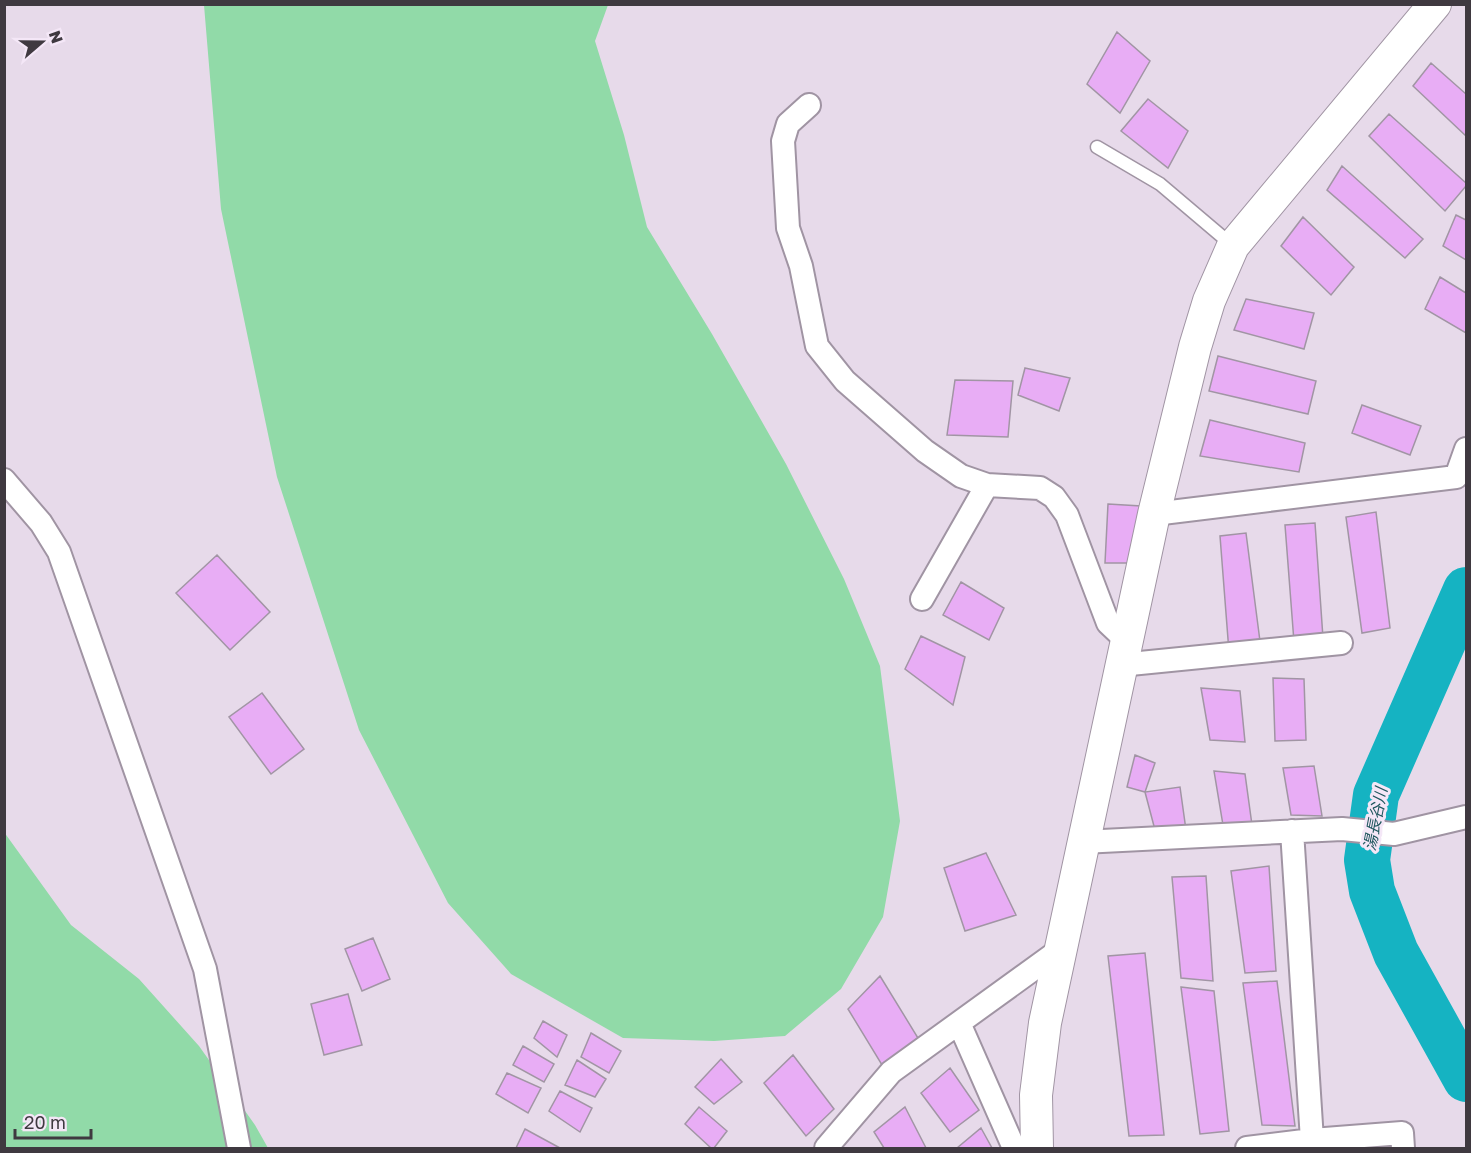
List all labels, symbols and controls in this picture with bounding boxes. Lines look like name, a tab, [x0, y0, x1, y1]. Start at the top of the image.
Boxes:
north arrow	[12, 12, 72, 72]
text: N	[45, 28, 68, 46]
water label: 湯長谷川	[1359, 784, 1391, 852]
scale bar	[15, 1102, 92, 1140]
text: 20 m	[24, 1111, 66, 1133]

